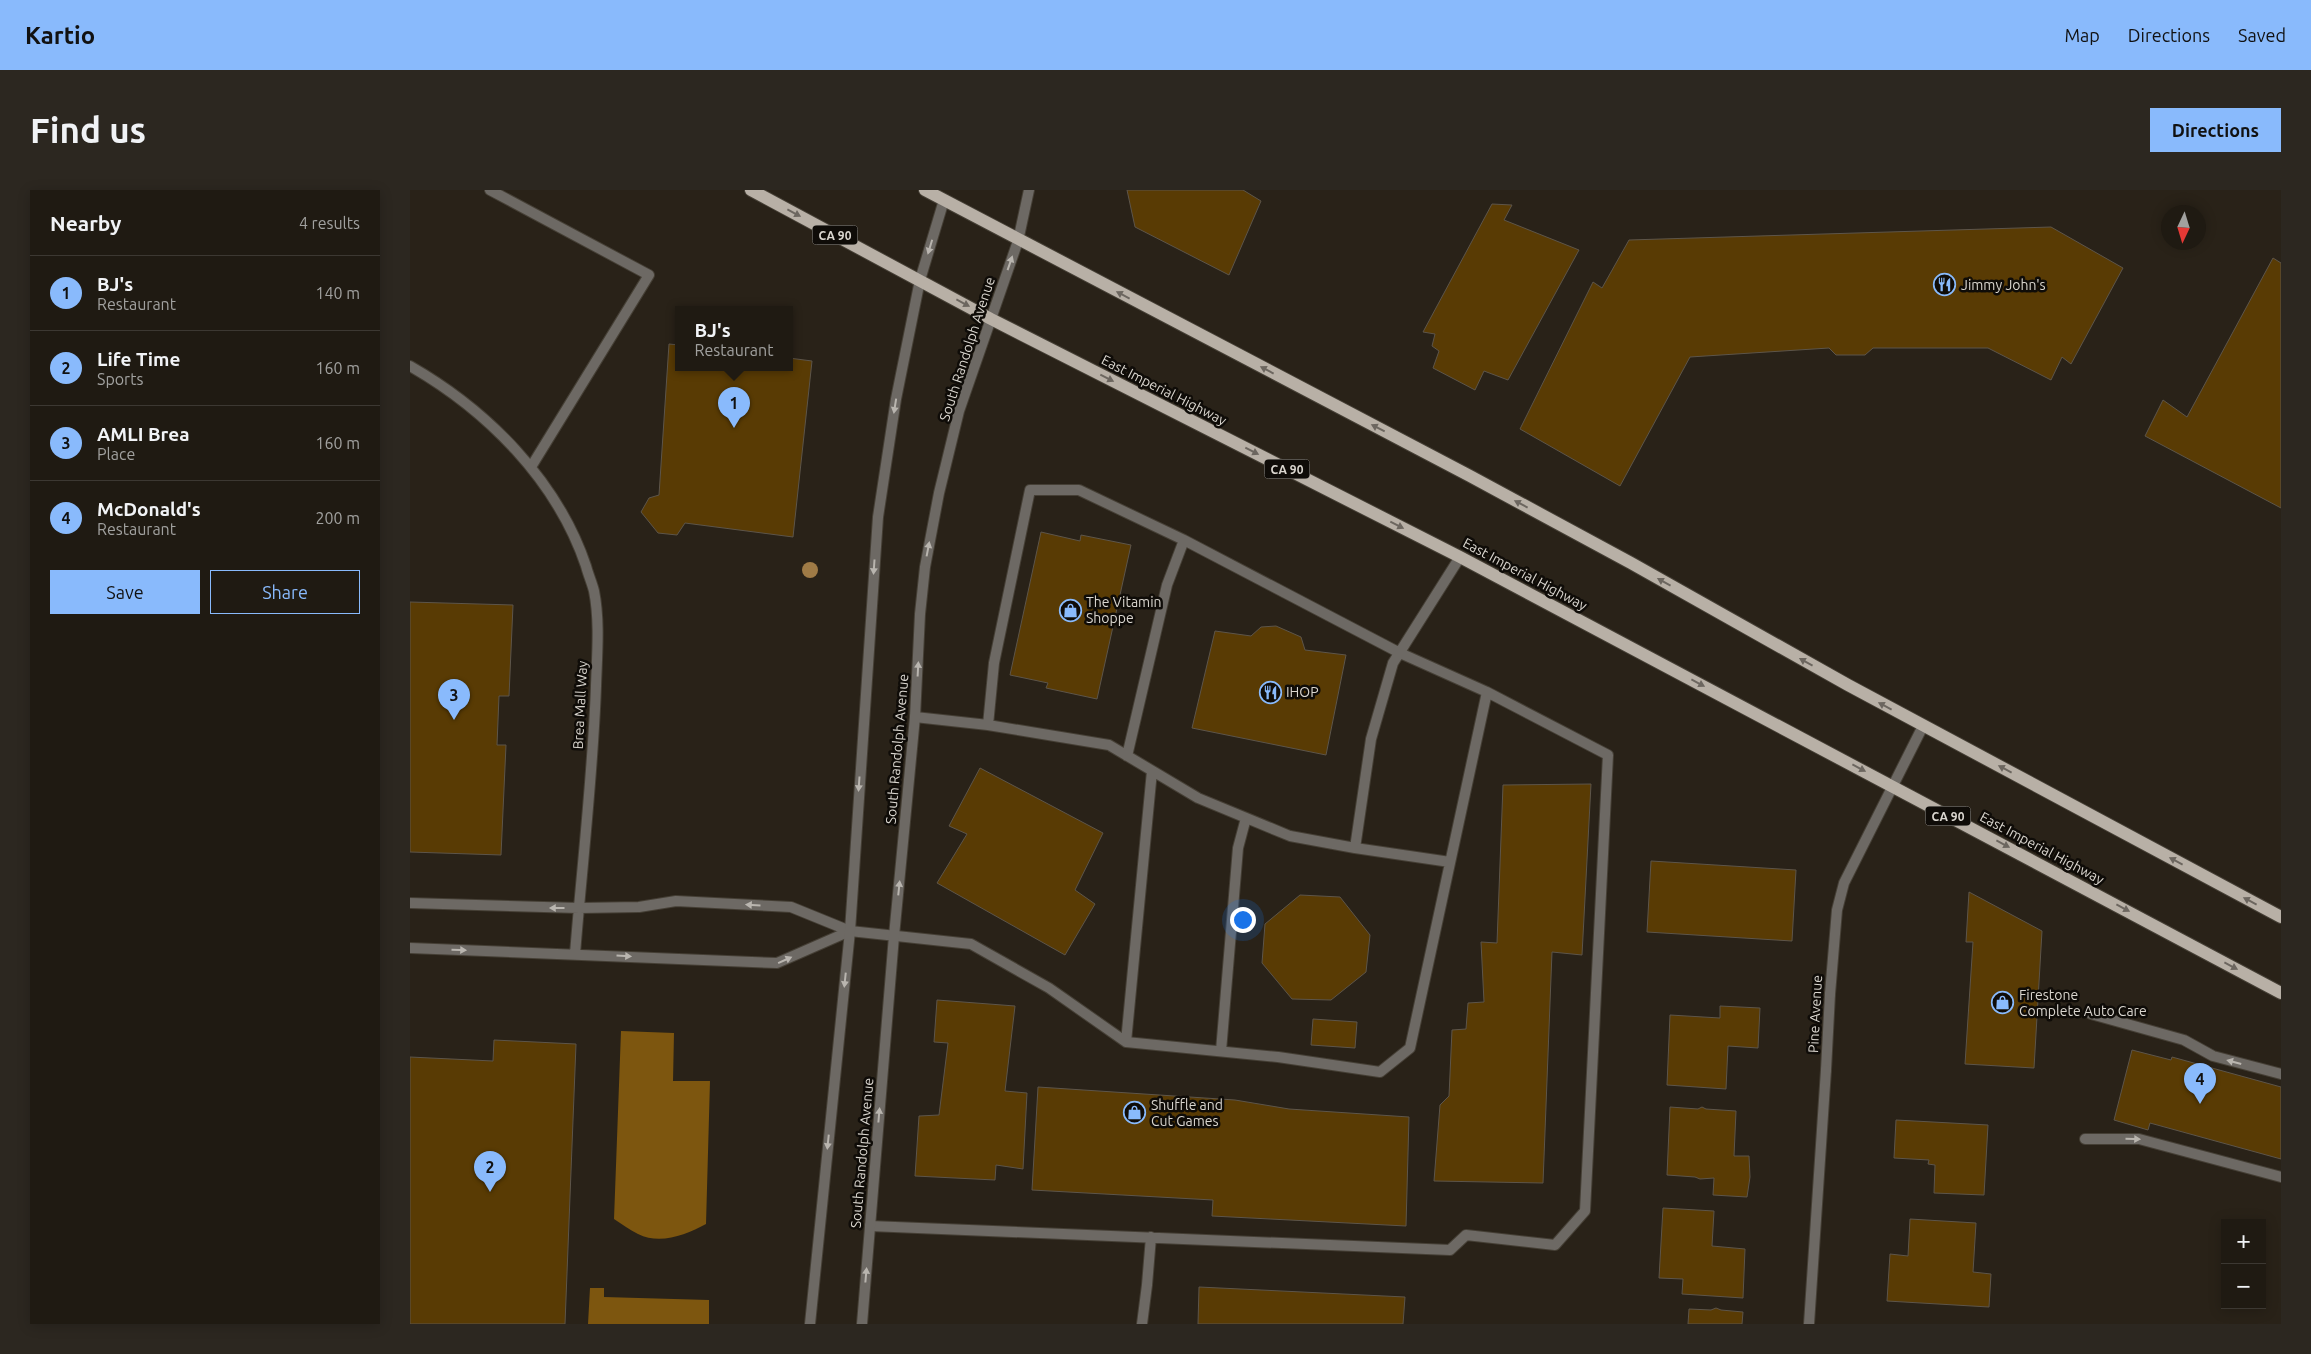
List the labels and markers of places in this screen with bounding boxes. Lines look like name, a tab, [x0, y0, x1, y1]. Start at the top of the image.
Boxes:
restaurant icon: Jimmy John's	[1933, 273, 1957, 297]
place label: Jimmy John's	[1961, 277, 2046, 293]
pin: 1	[718, 387, 750, 428]
place label: The Vitamin Shoppe	[1086, 594, 1162, 626]
shop icon: The Vitamin Shoppe	[1058, 598, 1082, 622]
pin: 3	[438, 679, 470, 720]
restaurant icon: IHOP	[1258, 680, 1282, 704]
place label: IHOP	[1286, 684, 1319, 700]
place label: Firestone Complete Auto Care	[2019, 987, 2147, 1019]
shop icon: Firestone Complete Auto Care	[1991, 991, 2015, 1015]
pin: 4	[2184, 1063, 2216, 1104]
place label: Shuffle and Cut Games	[1151, 1097, 1223, 1129]
shop icon: Shuffle and Cut Games	[1123, 1101, 1147, 1125]
pin: 2	[474, 1151, 506, 1192]

